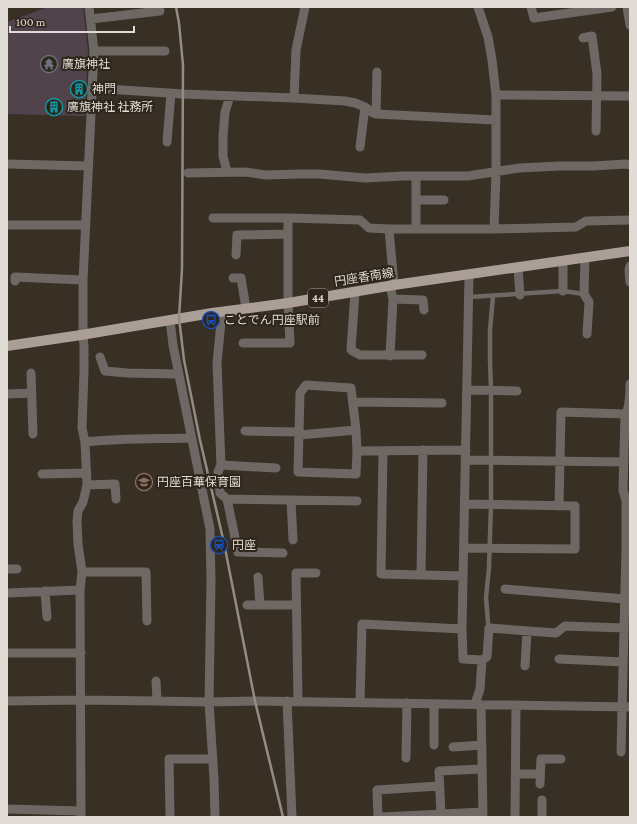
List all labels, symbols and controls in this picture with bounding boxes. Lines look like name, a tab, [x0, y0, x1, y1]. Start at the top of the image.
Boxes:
scale bar	[10, 8, 134, 34]
text: 100 m	[16, 15, 46, 29]
temple icon: 廣旗神社	[39, 54, 59, 74]
place label: 廣旗神社	[62, 57, 110, 71]
building icon: 神門	[69, 79, 89, 99]
place label: 神門	[92, 82, 116, 96]
building icon: 廣旗神社 社務所	[44, 97, 64, 117]
place label: 廣旗神社 社務所	[67, 100, 153, 114]
street label: 円座香南線	[333, 265, 395, 289]
road number: 44	[308, 289, 328, 307]
bus stop icon: ことでん円座駅前	[201, 310, 221, 330]
place label: ことでん円座駅前	[224, 313, 320, 327]
school or university icon: 円座百華保育園	[134, 472, 154, 492]
place label: 円座百華保育園	[157, 475, 241, 489]
station icon: 円座	[209, 535, 229, 555]
place label: 円座	[232, 538, 256, 552]

